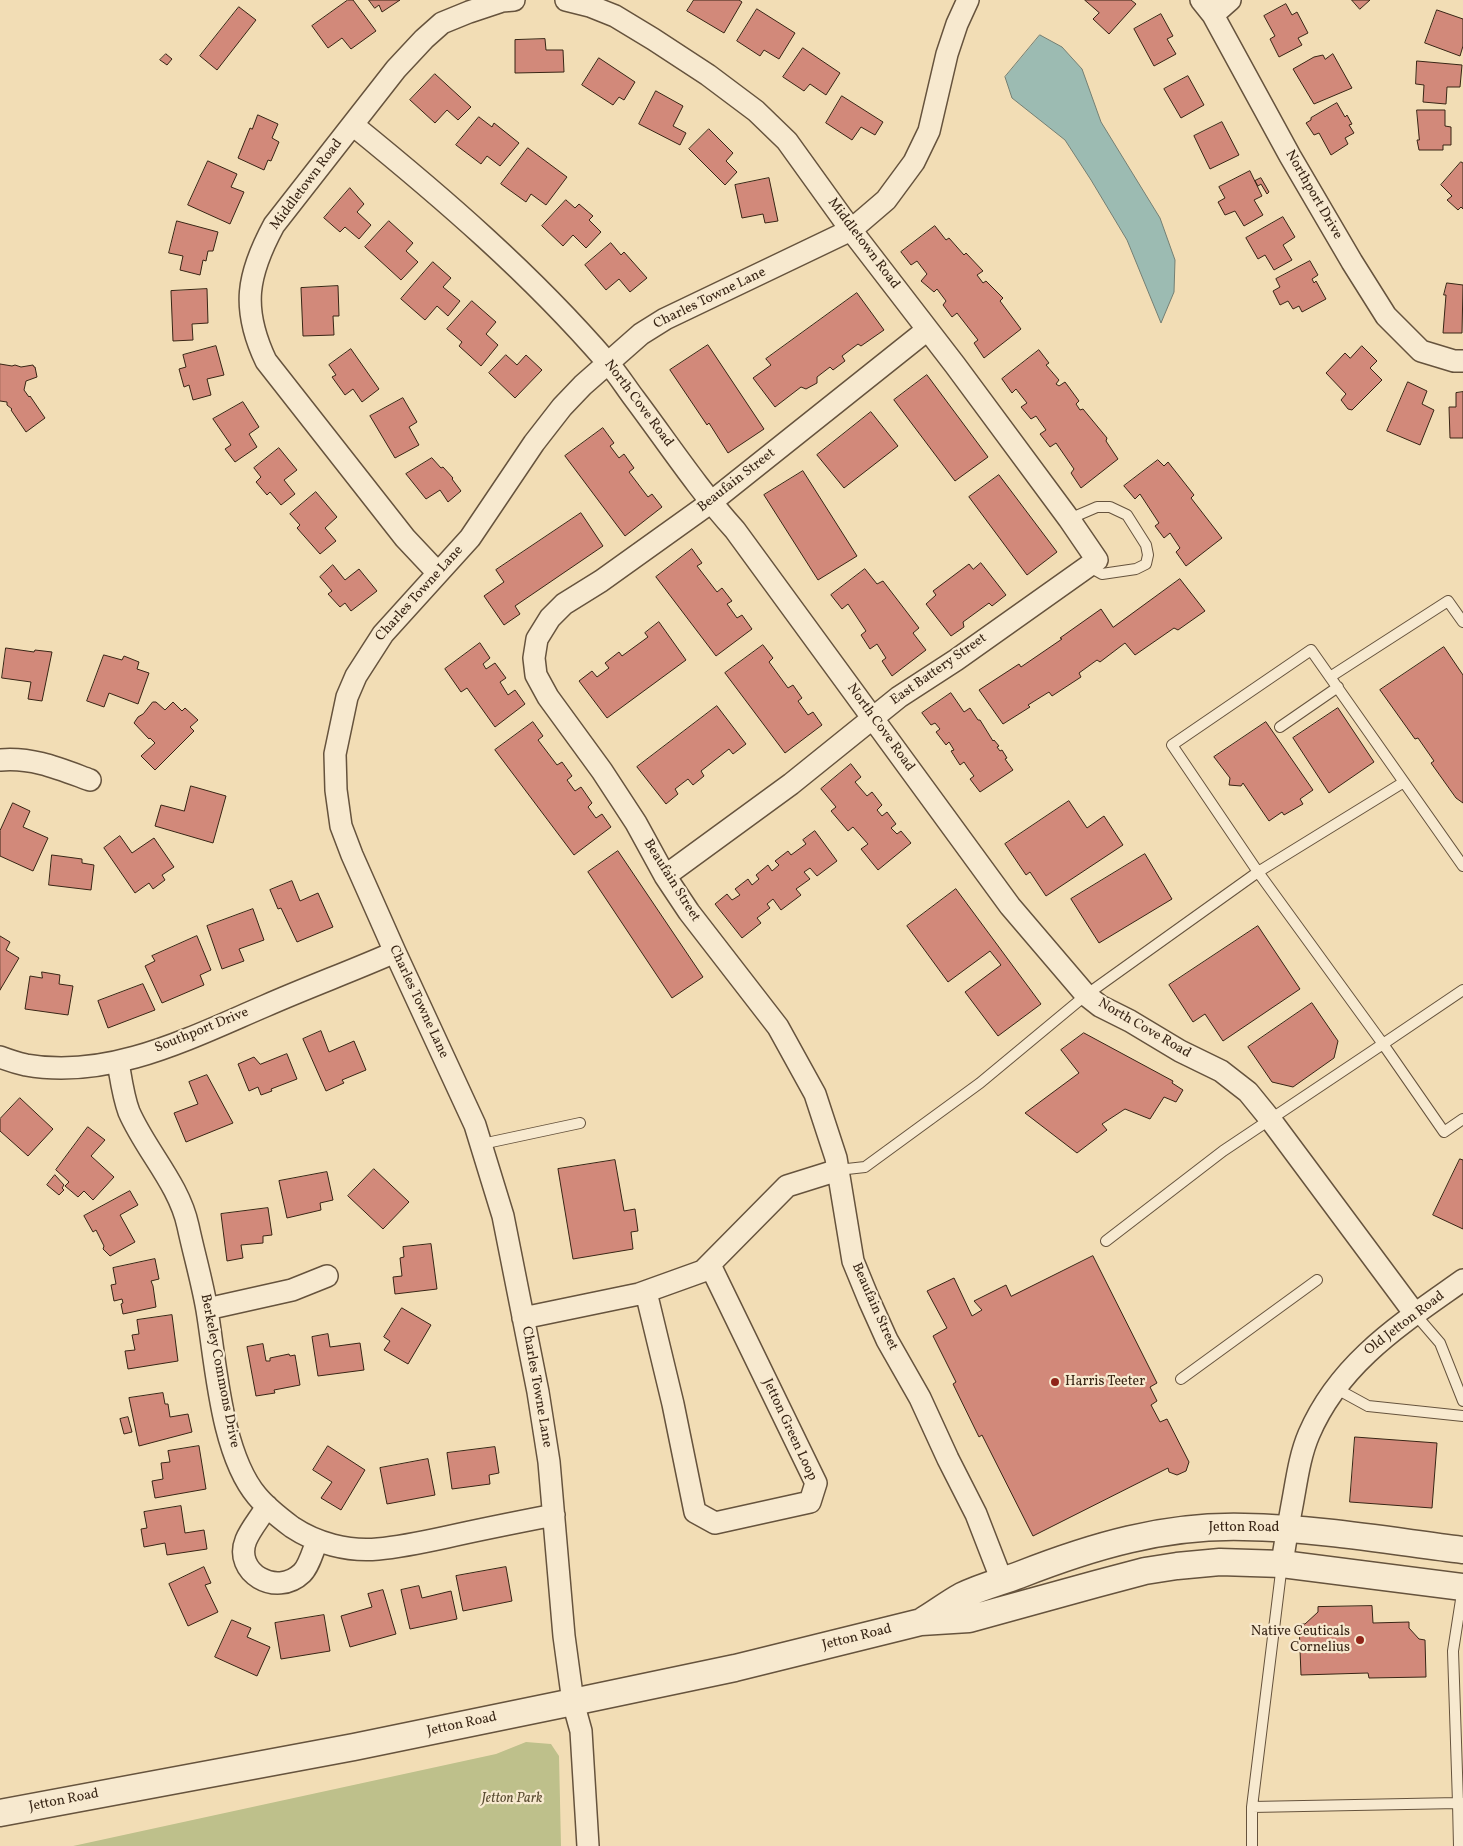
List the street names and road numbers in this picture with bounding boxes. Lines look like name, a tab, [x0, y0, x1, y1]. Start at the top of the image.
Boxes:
street label: Middletown Road	[267, 136, 347, 234]
street label: Northport Drive	[1281, 147, 1345, 243]
street label: Middletown Road	[823, 195, 903, 293]
street label: Charles Towne Lane	[651, 265, 769, 333]
street label: North Cove Road	[600, 357, 676, 451]
street label: Beaufain Street	[695, 445, 779, 517]
street label: Charles Towne Lane	[373, 543, 467, 645]
street label: East Battery Street	[888, 631, 990, 709]
street label: North Cove Road	[842, 681, 918, 775]
street label: Beaufain Street	[639, 837, 703, 925]
street label: Charles Towne Lane	[384, 943, 452, 1061]
street label: North Cove Road	[1095, 996, 1193, 1062]
street label: Southport Drive	[153, 1005, 251, 1057]
street label: Beaufain Street	[847, 1261, 901, 1353]
street label: Old Jetton Road	[1362, 1288, 1448, 1360]
street label: Berkeley Commons Drive	[196, 1293, 242, 1449]
street label: Charles Towne Lane	[517, 1325, 555, 1449]
street label: Jetton Green Loop	[758, 1376, 820, 1484]
street label: Jetton Road	[1208, 1520, 1280, 1536]
street label: Jetton Road	[821, 1621, 893, 1655]
street label: Jetton Road	[426, 1709, 498, 1741]
street label: Jetton Road	[28, 1786, 100, 1816]

